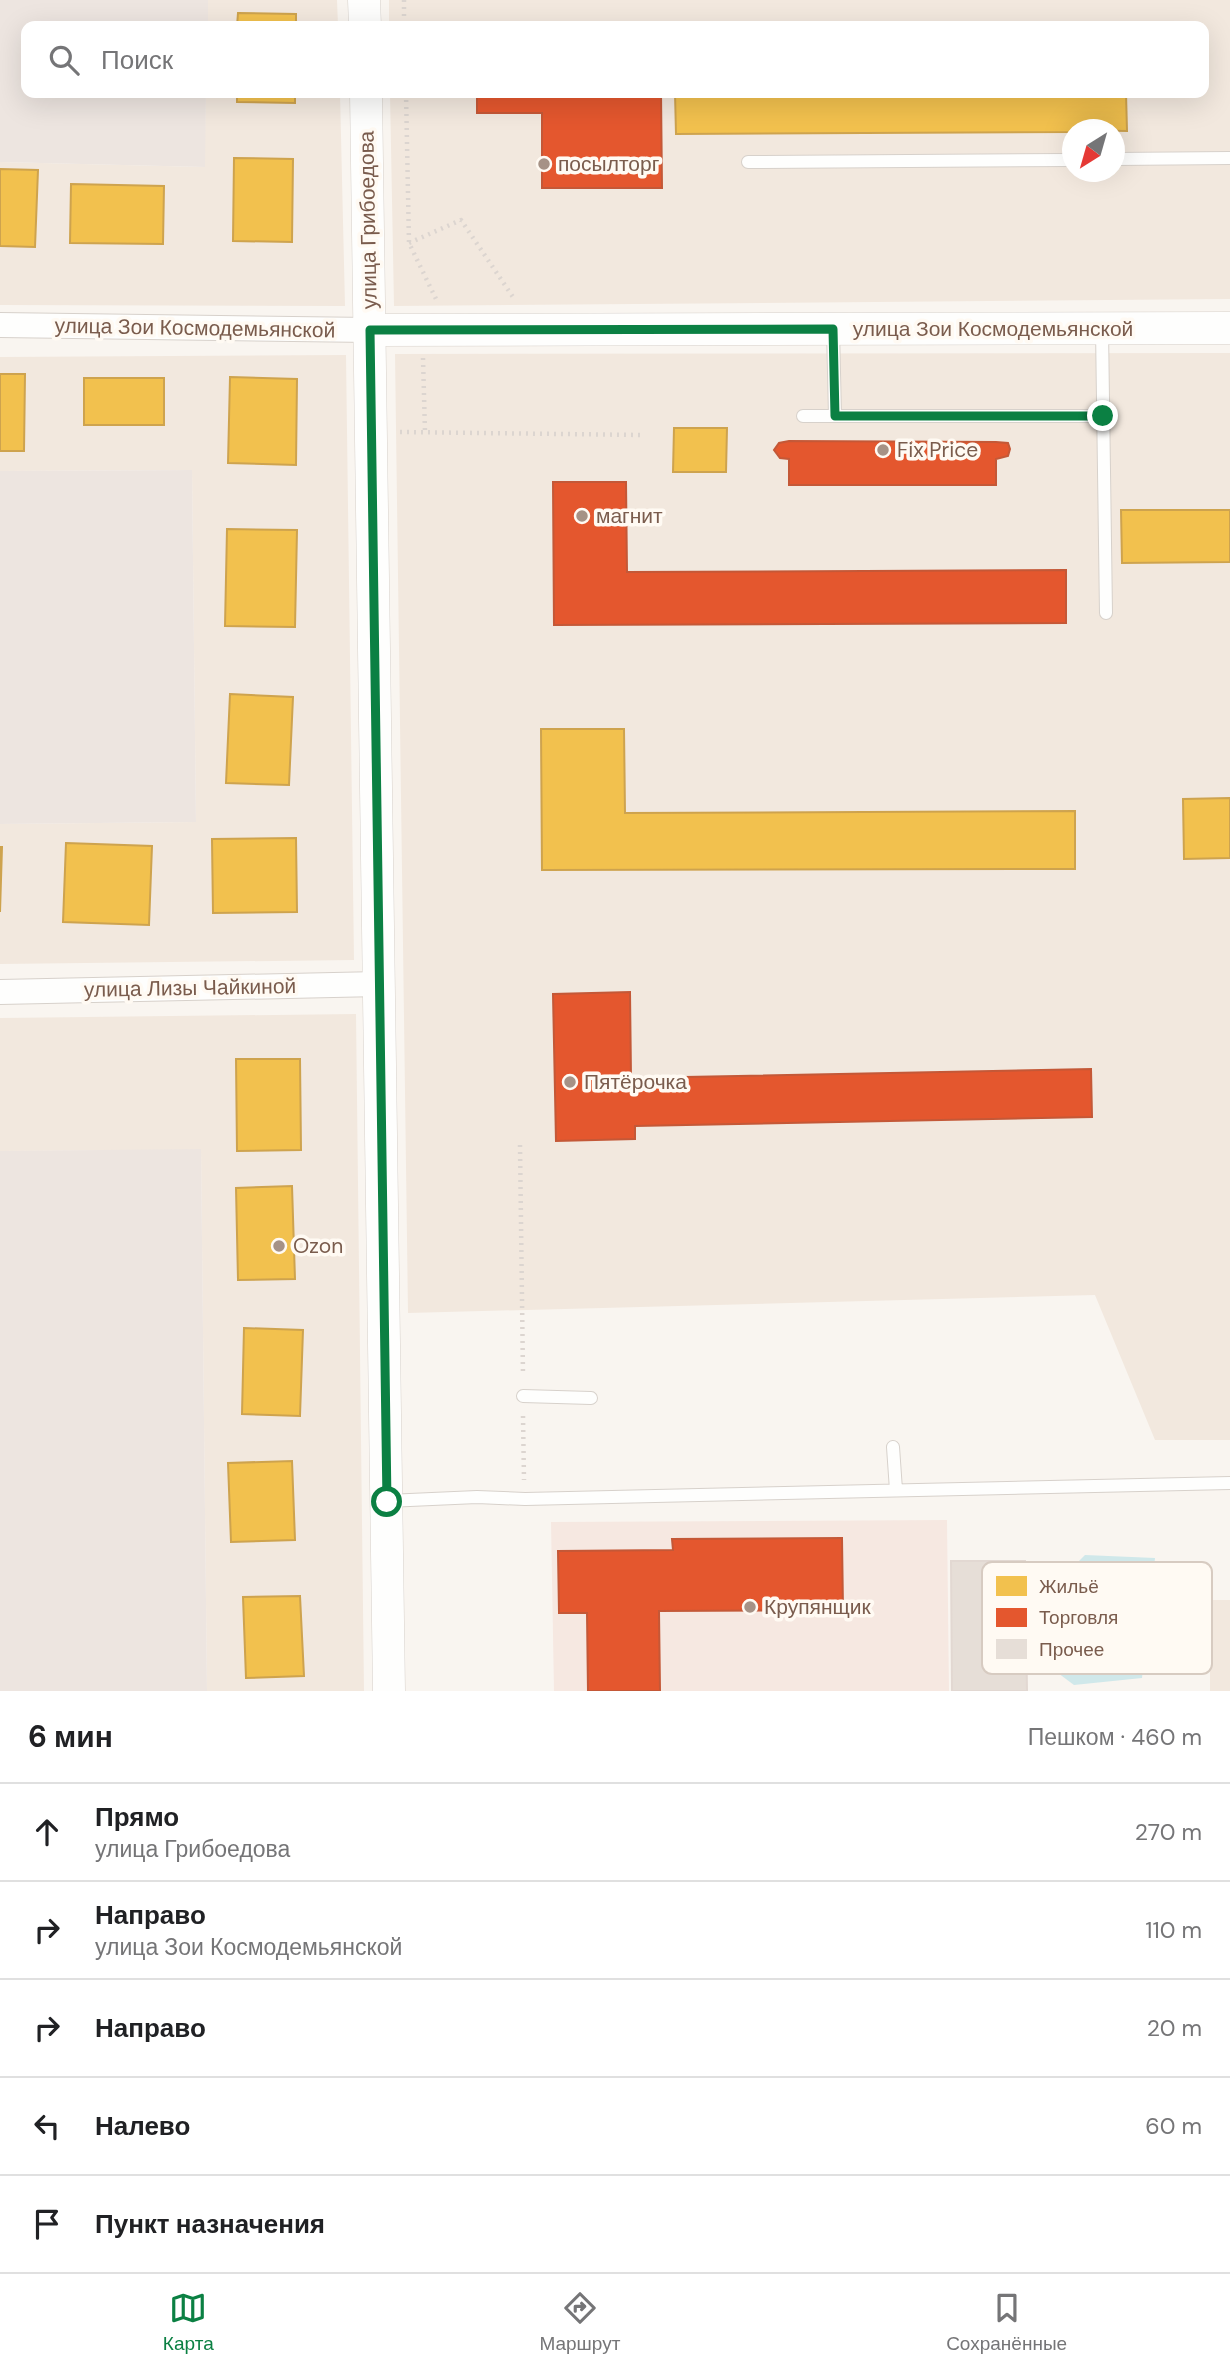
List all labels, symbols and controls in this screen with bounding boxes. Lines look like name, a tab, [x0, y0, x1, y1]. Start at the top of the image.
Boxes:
search box	[21, 21, 1209, 98]
icon: search	[45, 41, 83, 79]
text: Поиск	[101, 43, 173, 77]
north arrow	[1062, 119, 1125, 182]
street label: улица Грибоедова	[352, 130, 384, 309]
place label: посылторг	[558, 150, 660, 178]
marker: посылторг	[536, 156, 552, 172]
street label: улица Зои Космодемьянской	[54, 312, 336, 344]
street label: улица Зои Космодемьянской	[853, 315, 1133, 343]
route end	[1087, 400, 1118, 431]
place label: Fix Price	[897, 436, 978, 464]
marker: Fix Price	[875, 442, 891, 458]
place label: магнит	[596, 502, 663, 530]
marker: магнит	[574, 508, 590, 524]
street label: улица Лизы Чайкиной	[84, 972, 296, 1004]
place label: Пятёрочка	[584, 1068, 687, 1096]
marker: Пятёрочка	[562, 1074, 578, 1090]
place label: Ozon	[293, 1232, 343, 1260]
marker: Ozon	[271, 1238, 287, 1254]
route start	[371, 1486, 402, 1517]
legend	[982, 1562, 1212, 1674]
text: Жильё	[1039, 1574, 1099, 1599]
place label: Крупянщик	[764, 1593, 872, 1621]
marker: Крупянщик	[742, 1599, 758, 1615]
text: Торговля	[1039, 1605, 1118, 1630]
text: Прочее	[1039, 1637, 1104, 1662]
text: 6 мин	[28, 1717, 113, 1756]
text: Пешком · 460 m	[1028, 1722, 1202, 1752]
text: Прямо	[95, 1800, 179, 1834]
icon: ahead	[28, 1813, 66, 1851]
text: 270 m	[1135, 1817, 1202, 1847]
text: улица Грибоедова	[95, 1834, 290, 1864]
text: Направо	[95, 1898, 206, 1932]
icon: right	[28, 1911, 66, 1949]
text: 110 m	[1145, 1915, 1202, 1945]
text: улица Зои Космодемьянской	[95, 1932, 402, 1962]
icon: right	[28, 2009, 66, 2047]
text: Направо	[95, 2011, 206, 2045]
text: 20 m	[1147, 2013, 1202, 2043]
icon: left	[28, 2107, 66, 2145]
text: Налево	[95, 2109, 190, 2143]
text: 60 m	[1145, 2111, 1202, 2141]
icon: arrive	[28, 2205, 66, 2243]
text: Пункт назначения	[95, 2207, 325, 2241]
tab: Карта	[163, 2289, 214, 2356]
tab: Маршрут	[539, 2289, 620, 2356]
tab: Сохранённые	[946, 2289, 1067, 2356]

